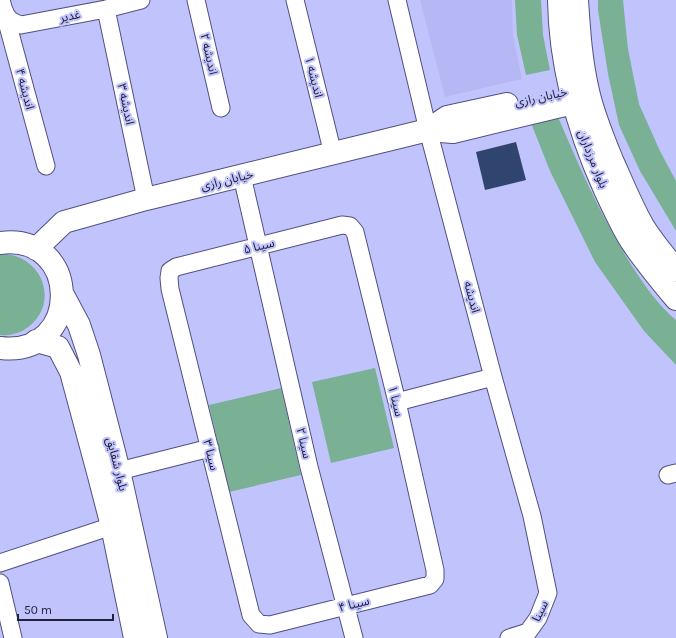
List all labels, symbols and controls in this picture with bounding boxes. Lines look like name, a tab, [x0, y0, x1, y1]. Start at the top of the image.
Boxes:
street label: غدیر	[57, 7, 82, 25]
street label: اندیشه ۲	[197, 32, 221, 76]
street label: اندیشه ۱	[302, 55, 326, 99]
street label: اندیشه ۴	[13, 67, 37, 111]
street label: اندیشه ۳	[115, 82, 137, 126]
street label: خیابان رازی	[513, 85, 569, 109]
street label: بلوار مرزداران	[575, 128, 611, 190]
street label: خیابان رازی	[199, 167, 255, 193]
street label: سینا ۵	[242, 235, 276, 257]
street label: اندیشه	[461, 280, 483, 314]
street label: سینا ۱	[386, 384, 406, 418]
street label: سینا ۲	[294, 426, 314, 460]
street label: بلوار شقایق	[103, 436, 130, 492]
street label: سینا ۳	[200, 438, 222, 472]
street label: سینا ۴	[337, 593, 371, 615]
scale bar	[18, 596, 113, 622]
street label: سینا	[529, 598, 551, 624]
text: 50 m	[24, 603, 52, 617]

